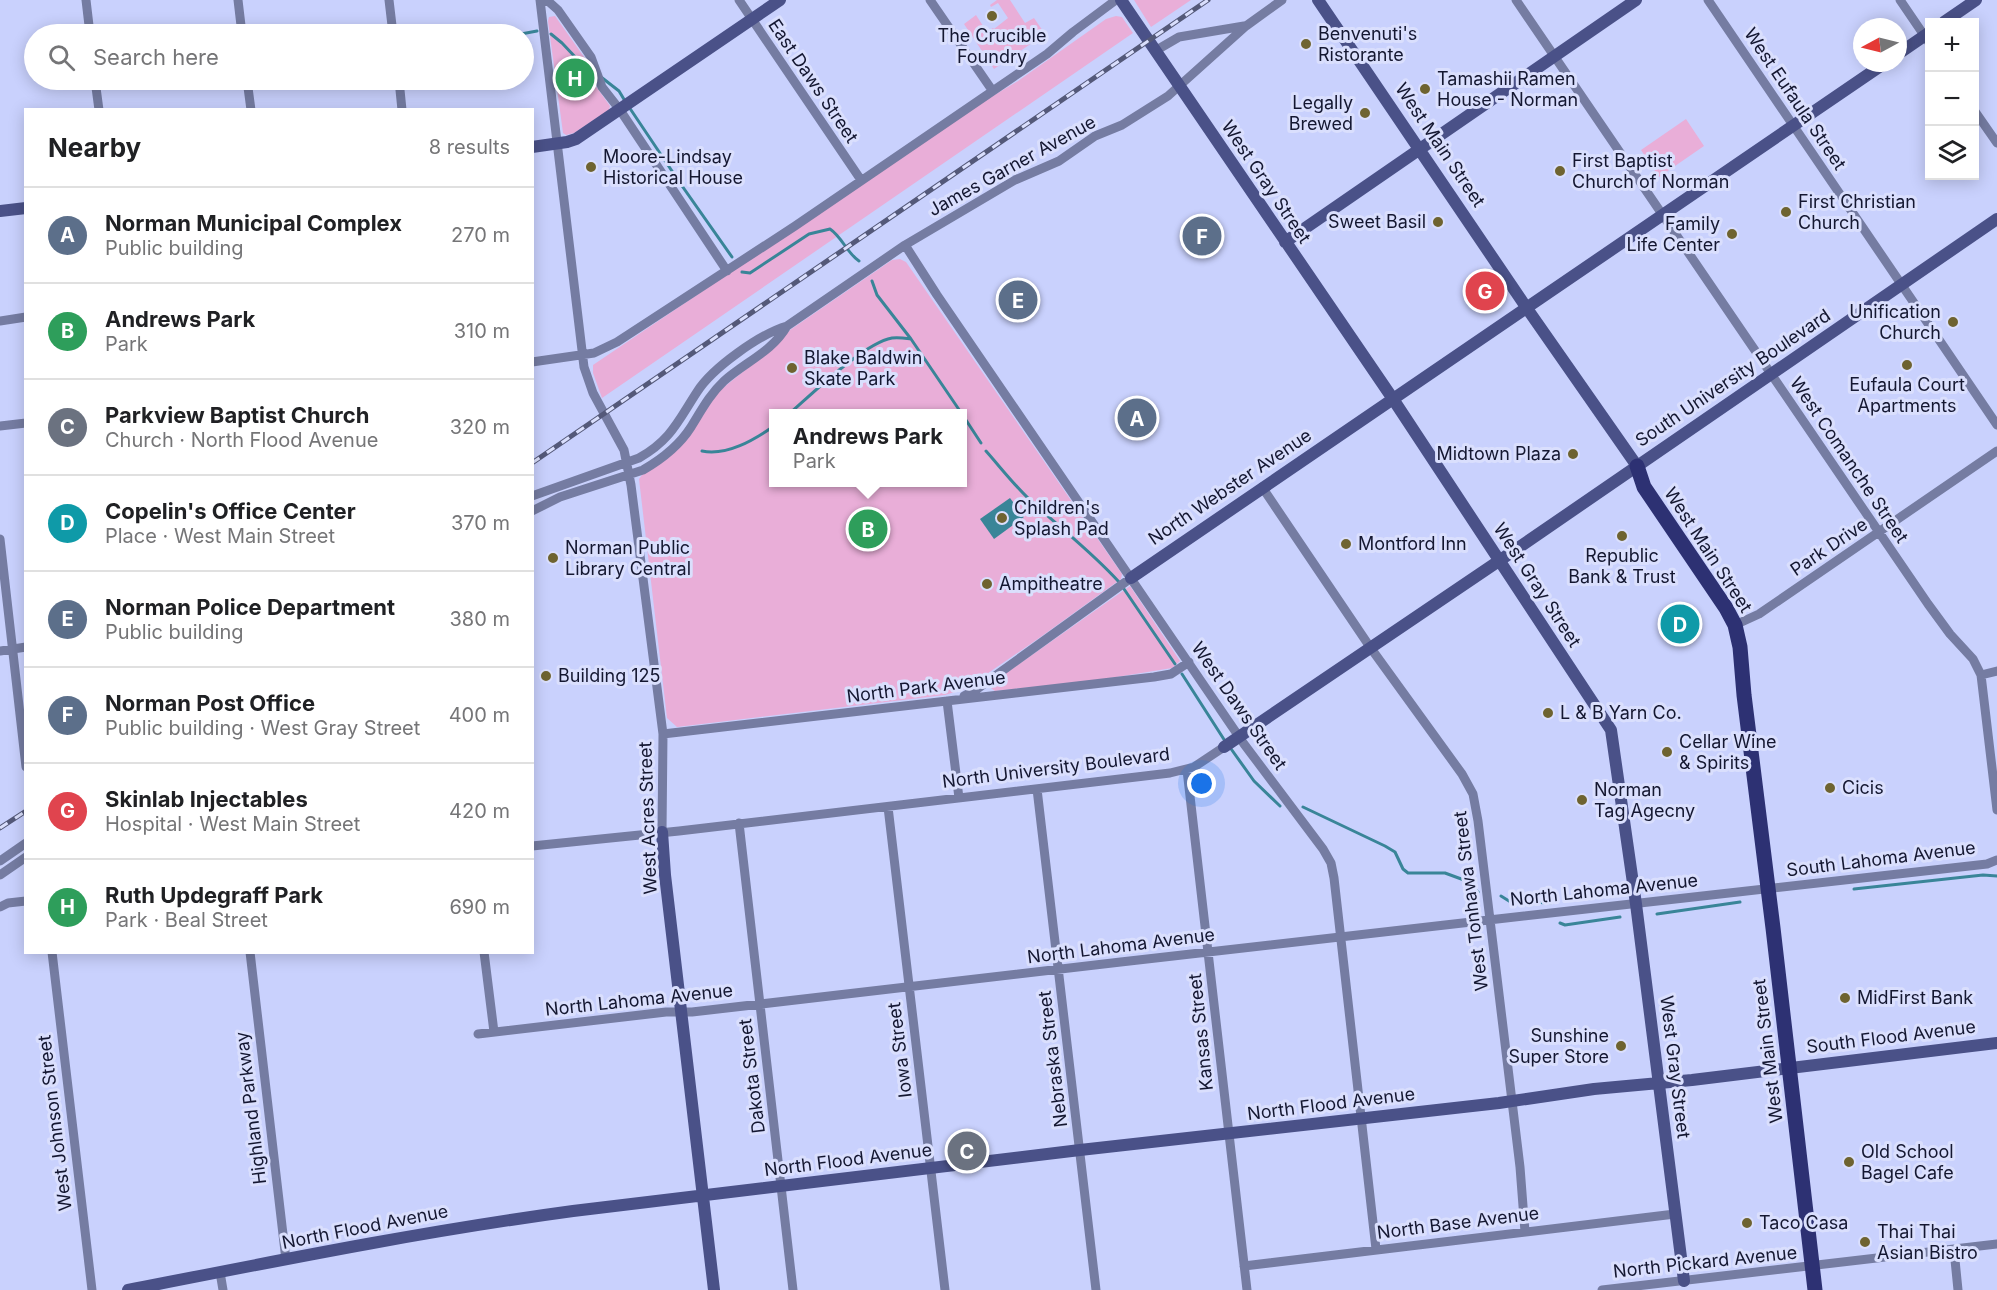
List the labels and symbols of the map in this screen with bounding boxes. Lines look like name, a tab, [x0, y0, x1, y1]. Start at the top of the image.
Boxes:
marker: The Crucible Foundry	[985, 9, 999, 23]
street label: East Daws Street	[764, 15, 863, 147]
north arrow	[1853, 18, 1907, 72]
place label: Benvenuti's Ristorante	[1318, 23, 1417, 65]
street label: West Eufaula Street	[1740, 24, 1851, 174]
place label: The Crucible Foundry	[938, 25, 1046, 67]
marker: Benvenuti's Ristorante	[1299, 37, 1313, 51]
pin: H	[556, 56, 594, 100]
place label: Tamashii Ramen House - Norman	[1437, 68, 1578, 110]
street label: West Main Street	[1391, 79, 1490, 211]
marker: Tamashii Ramen House - Norman	[1418, 82, 1432, 96]
place label: Legally Brewed	[1289, 92, 1353, 134]
marker: Legally Brewed	[1358, 106, 1372, 120]
street label: James Garner Avenue	[924, 111, 1099, 220]
street label: West Gray Street	[1218, 116, 1315, 247]
place label: Moore-Lindsay Historical House	[603, 146, 743, 188]
place label: First Baptist Church of Norman	[1572, 150, 1729, 192]
marker: Moore-Lindsay Historical House	[584, 160, 598, 174]
marker: First Baptist Church of Norman	[1553, 164, 1567, 178]
place label: First Christian Church	[1798, 191, 1916, 233]
marker: First Christian Church	[1779, 205, 1793, 219]
place label: Sweet Basil	[1328, 211, 1426, 232]
place label: Family Life Center	[1627, 213, 1720, 255]
pin: F	[1182, 214, 1222, 258]
marker: Sweet Basil	[1431, 215, 1445, 229]
marker: Family Life Center	[1725, 227, 1739, 241]
pin: G	[1466, 268, 1504, 314]
pin: E	[998, 278, 1038, 322]
place label: Unification Church	[1849, 301, 1941, 343]
street label: South University Boulevard	[1631, 304, 1834, 451]
marker: Unification Church	[1946, 315, 1960, 329]
place label: Blake Baldwin Skate Park	[804, 347, 922, 389]
marker: Eufaula Court Apartments	[1900, 358, 1914, 372]
marker: Blake Baldwin Skate Park	[785, 361, 799, 375]
street label: West Comanche Street	[1786, 373, 1913, 547]
place label: Eufaula Court Apartments	[1849, 374, 1965, 416]
pin: A	[1118, 396, 1156, 440]
street label: North Webster Avenue	[1144, 424, 1315, 549]
place label: Midtown Plaza	[1436, 443, 1561, 464]
marker: Midtown Plaza	[1566, 447, 1580, 461]
street label: West Main Street	[1660, 483, 1757, 616]
place label: Children's Splash Pad	[1014, 497, 1109, 539]
pin: B	[848, 506, 888, 552]
marker: Children's Splash Pad	[995, 511, 1009, 525]
street label: Park Drive	[1786, 513, 1871, 580]
street label: West Gray Street	[1489, 519, 1585, 651]
marker: Republic Bank & Trust	[1615, 529, 1629, 543]
place label: Montford Inn	[1358, 533, 1467, 554]
place label: Norman Public Library Central	[565, 537, 691, 579]
marker: Montford Inn	[1339, 537, 1353, 551]
place label: Republic Bank & Trust	[1568, 545, 1676, 587]
marker: Norman Public Library Central	[546, 551, 560, 565]
place label: Ampitheatre	[999, 573, 1103, 594]
marker: Ampitheatre	[980, 577, 994, 591]
pin: D	[1660, 602, 1700, 646]
street label: West Daws Street	[1188, 638, 1291, 774]
place label: Building 125	[558, 665, 661, 686]
street label: North Park Avenue	[845, 666, 1007, 707]
marker: Building 125	[539, 669, 553, 683]
place label: L & B Yarn Co.	[1560, 702, 1682, 723]
marker: L & B Yarn Co.	[1541, 706, 1555, 720]
place label: Cellar Wine & Spirits	[1679, 731, 1777, 773]
street label: West Acres Street	[634, 741, 661, 895]
street label: North University Boulevard	[941, 743, 1171, 792]
marker: Cellar Wine & Spirits	[1660, 745, 1674, 759]
your location	[1187, 769, 1216, 798]
place label: Cicis	[1842, 777, 1884, 798]
place label: Norman Tag Agecny	[1594, 779, 1695, 821]
marker: Cicis	[1823, 781, 1837, 795]
marker: Norman Tag Agecny	[1575, 793, 1589, 807]
street label: West Tonhawa Street	[1449, 810, 1492, 992]
street label: South Lahoma Avenue	[1785, 836, 1977, 881]
street label: North Lahoma Avenue	[1509, 869, 1699, 910]
street label: North Lahoma Avenue	[1026, 924, 1216, 967]
street label: Kansas Street	[1184, 972, 1217, 1092]
street label: West Main Street	[1748, 978, 1787, 1124]
street label: North Lahoma Avenue	[544, 979, 734, 1020]
place label: MidFirst Bank	[1857, 987, 1973, 1008]
street label: Nebraska Street	[1034, 990, 1071, 1128]
marker: MidFirst Bank	[1838, 991, 1852, 1005]
street label: West Gray Street	[1656, 994, 1695, 1140]
street label: Iowa Street	[883, 1001, 916, 1099]
street label: South Flood Avenue	[1805, 1016, 1977, 1057]
street label: Dakota Street	[734, 1017, 769, 1135]
place label: Sunshine Super Store	[1508, 1025, 1609, 1067]
street label: Highland Parkway	[231, 1030, 270, 1186]
street label: West Johnson Street	[33, 1034, 76, 1212]
marker: Sunshine Super Store	[1614, 1039, 1628, 1053]
street label: North Flood Avenue	[1246, 1083, 1416, 1124]
pin: C	[948, 1128, 986, 1174]
street label: North Flood Avenue	[763, 1139, 933, 1180]
place label: Old School Bagel Cafe	[1861, 1141, 1954, 1183]
marker: Old School Bagel Cafe	[1842, 1155, 1856, 1169]
street label: North Flood Avenue	[280, 1200, 450, 1253]
street label: North Base Avenue	[1376, 1202, 1540, 1243]
place label: Taco Casa	[1759, 1212, 1848, 1233]
marker: Taco Casa	[1740, 1216, 1754, 1230]
place label: Thai Thai Asian Bistro	[1877, 1221, 1978, 1263]
marker: Thai Thai Asian Bistro	[1858, 1235, 1872, 1249]
street label: North Pickard Avenue	[1612, 1241, 1798, 1282]

